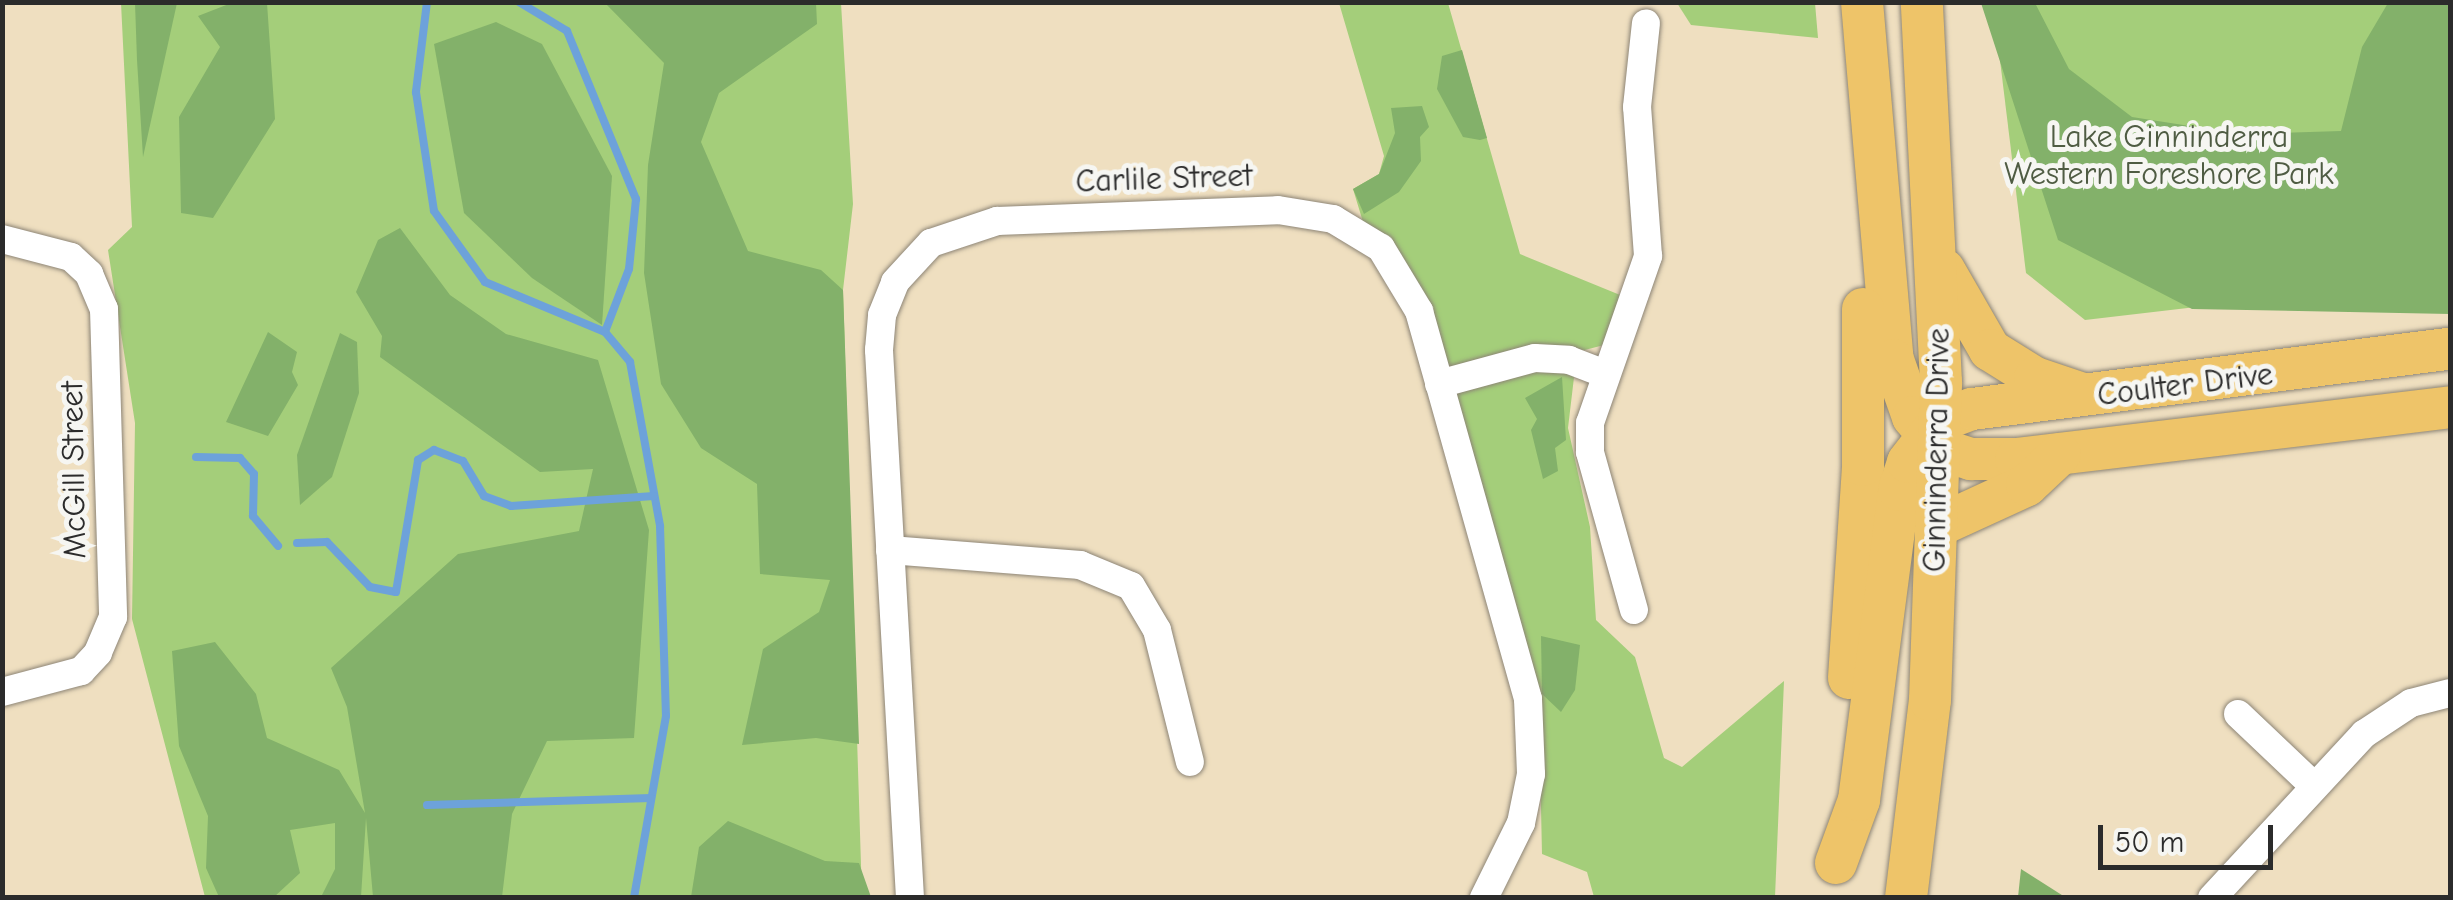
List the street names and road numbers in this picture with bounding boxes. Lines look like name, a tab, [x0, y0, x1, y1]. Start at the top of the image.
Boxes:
street label: Carlile Street	[1075, 157, 1253, 201]
street label: Ginninderra Drive	[1916, 327, 1958, 573]
street label: Coulter Drive	[2095, 355, 2275, 415]
street label: McGill Street	[53, 381, 95, 559]

